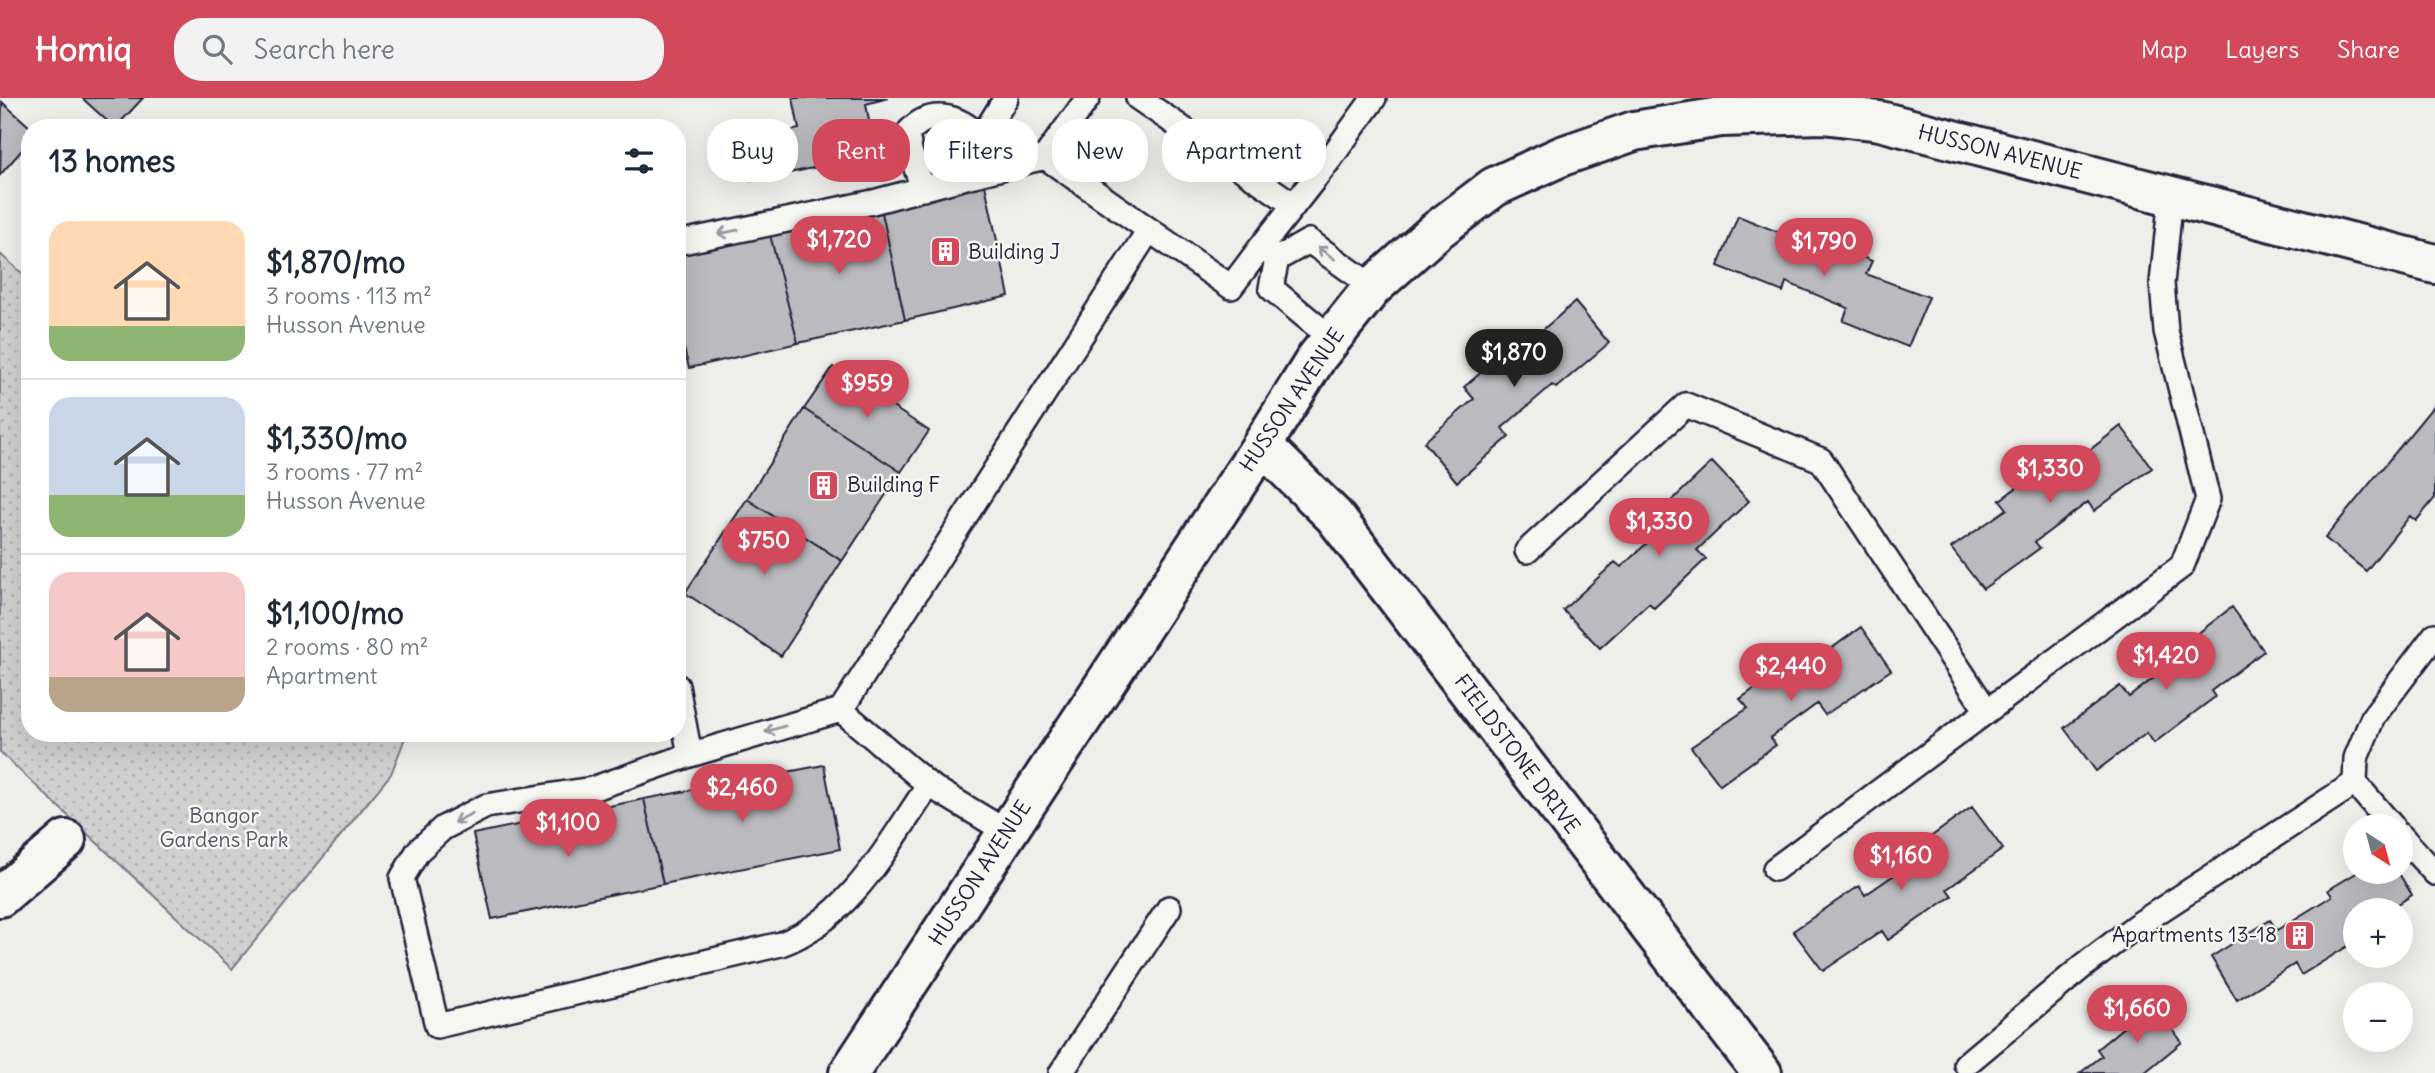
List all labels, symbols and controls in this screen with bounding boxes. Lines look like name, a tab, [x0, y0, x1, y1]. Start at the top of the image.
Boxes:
search box	[174, 18, 664, 81]
text: Homiq	[35, 28, 132, 70]
icon: search	[198, 30, 236, 68]
text: Search here	[254, 33, 395, 66]
text: Map	[2141, 34, 2187, 64]
text: Layers	[2225, 34, 2299, 64]
text: Share	[2337, 34, 2400, 64]
street label: HUSSON AVENUE	[1915, 118, 2085, 185]
chip: Buy	[707, 119, 798, 182]
chip: Rent	[812, 119, 910, 182]
chip: Filters	[924, 119, 1038, 182]
chip: New	[1052, 119, 1148, 182]
chip: Apartment	[1162, 119, 1326, 182]
text: 13 homes	[49, 142, 175, 180]
icon: filters	[620, 142, 658, 180]
pin: $1,720	[782, 216, 896, 276]
pin: $1,790	[1767, 218, 1881, 278]
text: $1,720	[806, 224, 872, 253]
one-way arrow	[717, 226, 740, 240]
text: $1,790	[1791, 226, 1857, 255]
building icon: Building J	[928, 235, 962, 269]
place label: Building J	[968, 238, 1060, 265]
text: $1,870/mo	[266, 243, 405, 281]
one-way arrow	[1317, 246, 1336, 260]
icon: home	[105, 249, 189, 333]
text: 3 rooms · 113 m²	[266, 281, 432, 310]
text: Husson Avenue	[266, 310, 426, 339]
street label: HUSSON AVENUE	[1233, 323, 1350, 477]
pin: $1,870	[1457, 330, 1571, 389]
text: $1,870	[1481, 337, 1547, 366]
pin: $959	[826, 360, 908, 420]
text: $959	[841, 368, 893, 397]
text: $1,330/mo	[266, 419, 407, 457]
icon: home	[105, 425, 189, 509]
pin: $1,330	[1993, 446, 2107, 505]
text: $1,330	[2016, 453, 2084, 482]
text: 3 rooms · 77 m²	[266, 457, 423, 486]
building icon: Building F	[807, 468, 841, 502]
place label: Building F	[847, 471, 940, 498]
text: Husson Avenue	[266, 486, 426, 515]
pin: $1,330	[1602, 498, 1716, 558]
text: $1,330	[1625, 506, 1693, 535]
pin: $750	[723, 518, 805, 577]
text: $750	[738, 525, 790, 554]
text: $1,100/mo	[266, 594, 404, 632]
icon: home	[105, 600, 189, 684]
text: 2 rooms · 80 m²	[266, 632, 428, 661]
pin: $1,420	[2109, 632, 2223, 692]
text: $1,420	[2133, 640, 2199, 669]
pin: $2,440	[1734, 644, 1848, 703]
text: $2,440	[1755, 651, 1827, 680]
text: Apartment	[266, 661, 378, 690]
street label: FIELDSTONE DRIVE	[1449, 669, 1586, 839]
one-way arrow	[764, 723, 786, 736]
pin: $2,460	[685, 764, 799, 824]
text: $2,460	[706, 772, 778, 801]
street label: HUSSON AVENUE	[922, 795, 1037, 951]
pin: $1,100	[511, 800, 625, 859]
park label: Bangor Gardens Park	[159, 802, 289, 853]
text: $1,100	[536, 807, 600, 836]
one-way arrow	[454, 811, 474, 825]
north arrow	[2343, 814, 2413, 884]
map controls	[2343, 814, 2413, 1052]
pin: $1,160	[1844, 832, 1958, 892]
text: $1,160	[1870, 840, 1932, 869]
button: +	[2343, 898, 2413, 968]
building icon: Apartments 13-18	[2283, 918, 2317, 952]
place label: Apartments 13-18	[2112, 921, 2277, 948]
button: −	[2343, 982, 2413, 1052]
pin: $1,660	[2080, 986, 2194, 1045]
text: $1,660	[2103, 993, 2171, 1022]

